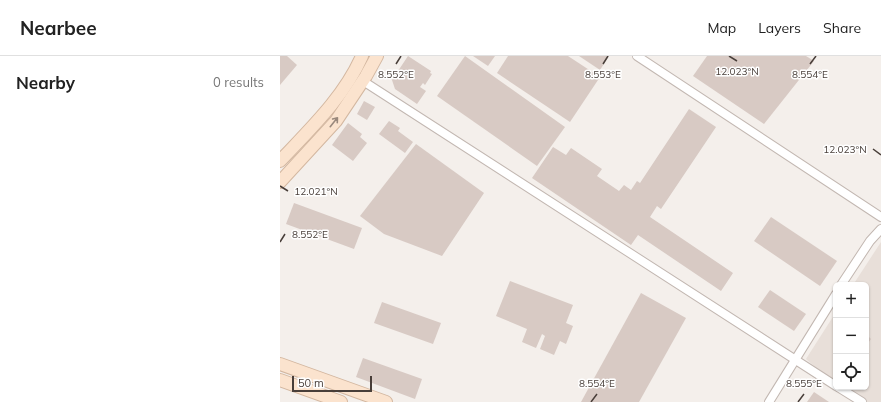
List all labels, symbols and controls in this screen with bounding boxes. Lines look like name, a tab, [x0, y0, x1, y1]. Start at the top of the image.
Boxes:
text: Nearbee	[20, 16, 97, 40]
text: Map	[707, 19, 736, 37]
text: Layers	[758, 19, 801, 37]
text: Share	[823, 19, 861, 37]
text: 12.023°N	[715, 65, 759, 78]
text: 8.552°E	[378, 68, 414, 81]
text: 8.553°E	[585, 68, 621, 81]
text: 8.554°E	[792, 68, 828, 81]
text: Nearby	[16, 72, 75, 93]
text: 0 results	[213, 74, 264, 90]
one-way arrow	[330, 117, 339, 128]
text: 12.023°N	[823, 143, 867, 156]
text: 12.021°N	[294, 185, 338, 198]
text: 8.552°E	[292, 228, 328, 241]
map controls	[833, 282, 869, 390]
button: +	[833, 282, 869, 318]
button: −	[833, 318, 869, 354]
button: locate	[833, 354, 869, 390]
scale bar	[292, 374, 372, 393]
text: 50 m	[298, 376, 324, 390]
text: 8.554°E	[579, 377, 615, 390]
text: 8.555°E	[786, 377, 822, 390]

